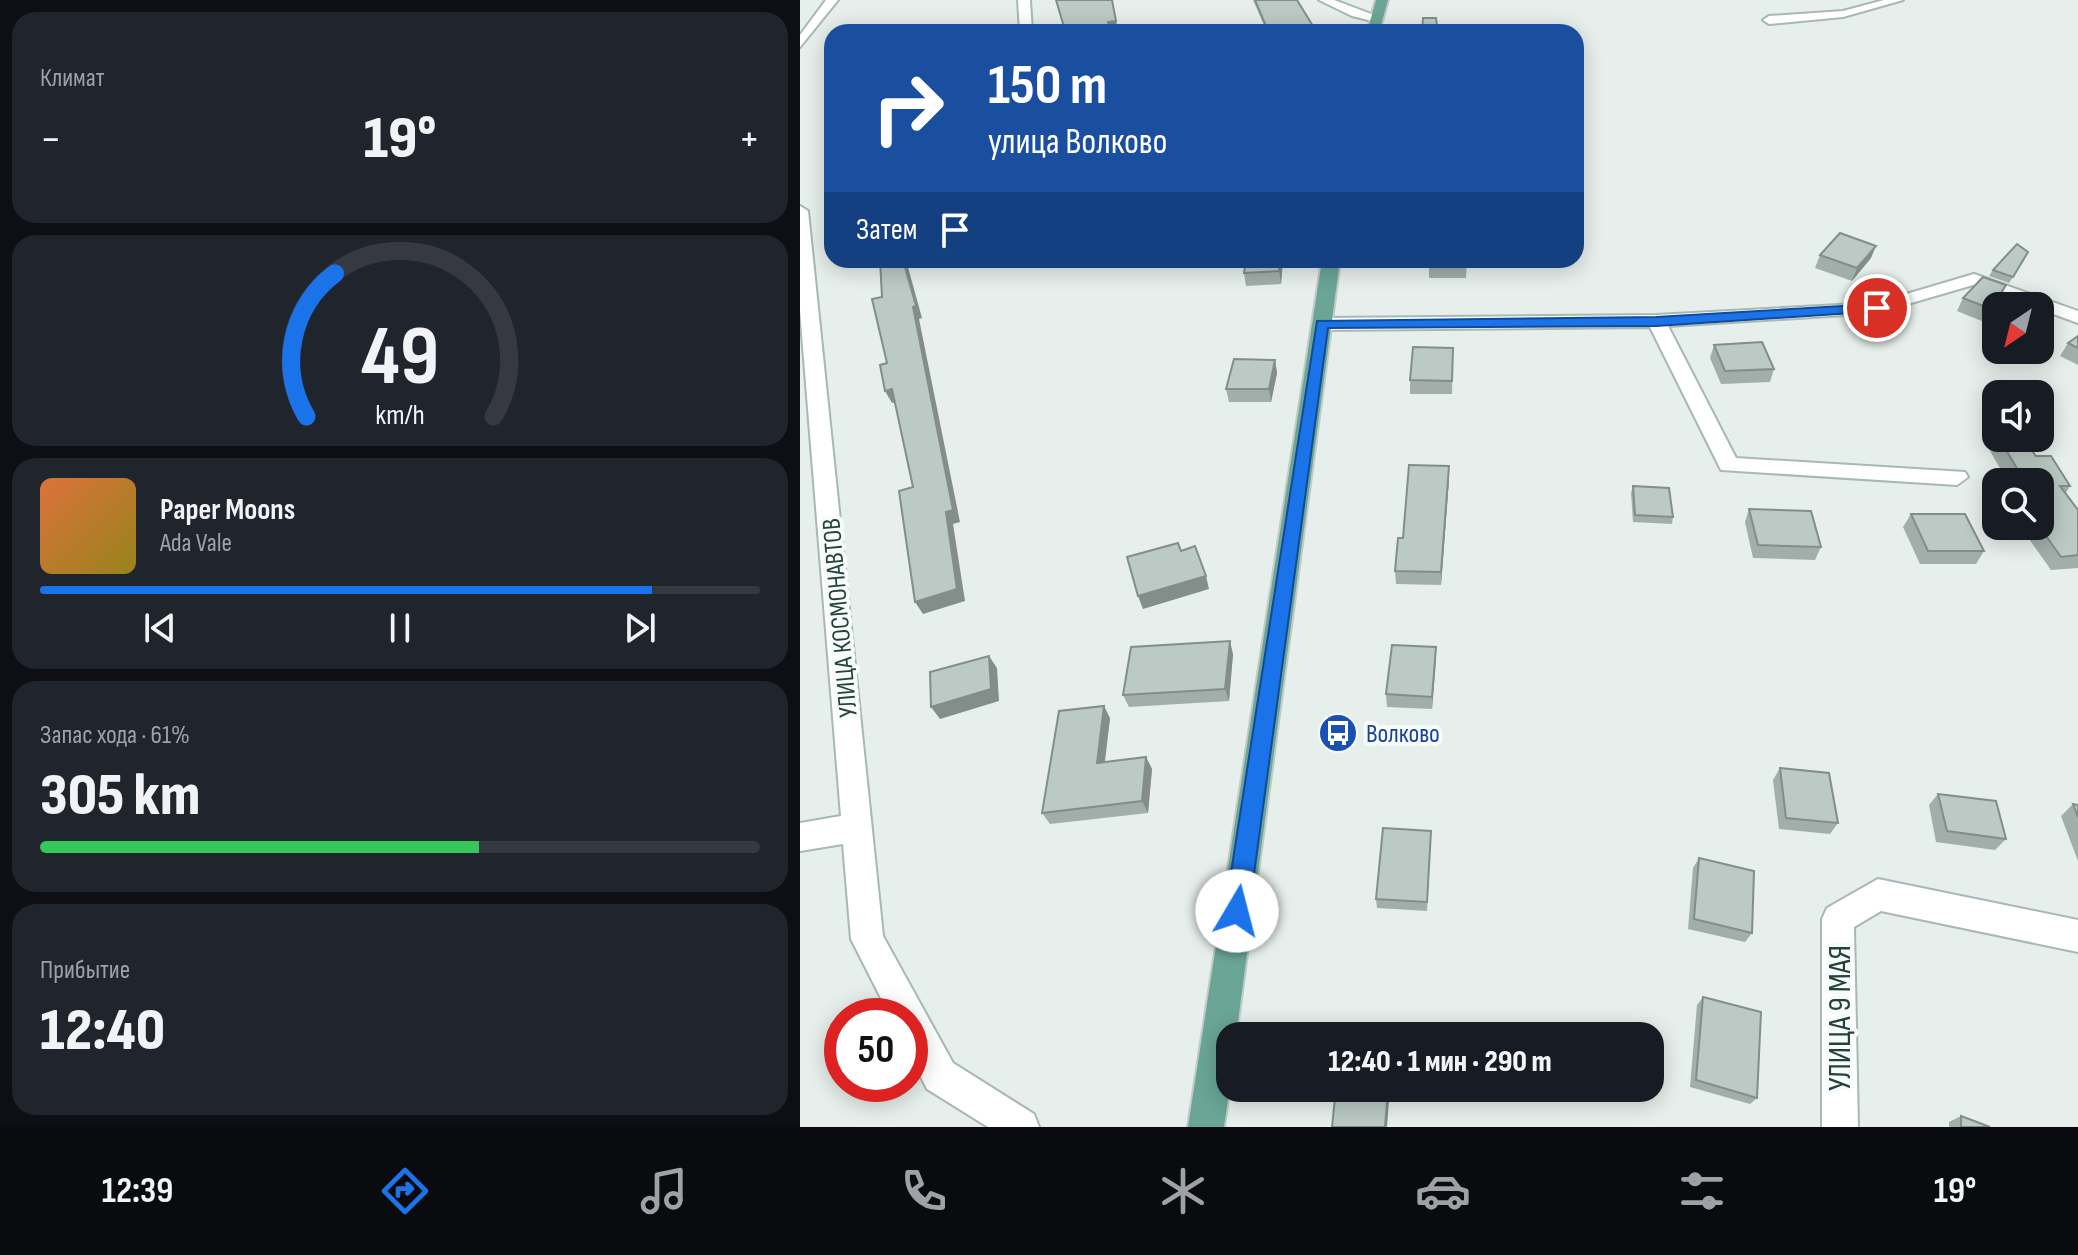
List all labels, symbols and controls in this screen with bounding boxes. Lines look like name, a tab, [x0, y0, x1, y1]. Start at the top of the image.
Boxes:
text: 150 m	[988, 53, 1107, 120]
icon: right	[856, 56, 960, 160]
text: Климат	[40, 63, 104, 94]
text: 19°	[363, 103, 437, 175]
text: −	[40, 113, 62, 166]
text: +	[738, 113, 760, 166]
text: улица Волково	[988, 121, 1167, 164]
icon: arrive	[933, 208, 977, 252]
text: Затем	[856, 212, 917, 248]
pin	[1843, 274, 1911, 342]
icon: arrive	[1855, 286, 1899, 330]
north arrow	[1982, 292, 2054, 364]
map controls	[1982, 292, 2054, 540]
text: 49	[361, 307, 439, 407]
button: sound	[1982, 380, 2054, 452]
text: km/h	[375, 398, 425, 433]
button: search	[1982, 468, 2054, 540]
text: Paper Moons	[160, 492, 295, 528]
street label: УЛИЦА КОСМОНАВТОВ	[816, 517, 865, 719]
text: Ada Vale	[160, 528, 232, 559]
icon: previous	[138, 606, 182, 650]
icon: pause	[378, 606, 422, 650]
icon: next	[618, 606, 662, 650]
bus stop icon: Волково	[1317, 712, 1359, 754]
place label: Волково	[1366, 719, 1440, 750]
text: Запас хода · 61%	[40, 720, 190, 751]
text: 305 km	[40, 760, 200, 832]
position arrow	[1195, 869, 1279, 953]
street label: УЛИЦА 9 МАЯ	[1821, 945, 1860, 1091]
text: Прибытие	[40, 955, 130, 986]
text: 12:40	[40, 995, 165, 1067]
speed limit sign: 50	[824, 998, 928, 1102]
text: 12:40 · 1 мин · 290 m	[1328, 1044, 1552, 1080]
icon: directions	[377, 1163, 433, 1219]
icon: music	[636, 1163, 692, 1219]
icon: phone	[896, 1163, 952, 1219]
icon: climate	[1155, 1163, 1211, 1219]
icon: car	[1415, 1163, 1471, 1219]
icon: filters	[1674, 1163, 1730, 1219]
text: 12:39	[102, 1170, 173, 1213]
text: 19°	[1934, 1170, 1976, 1213]

